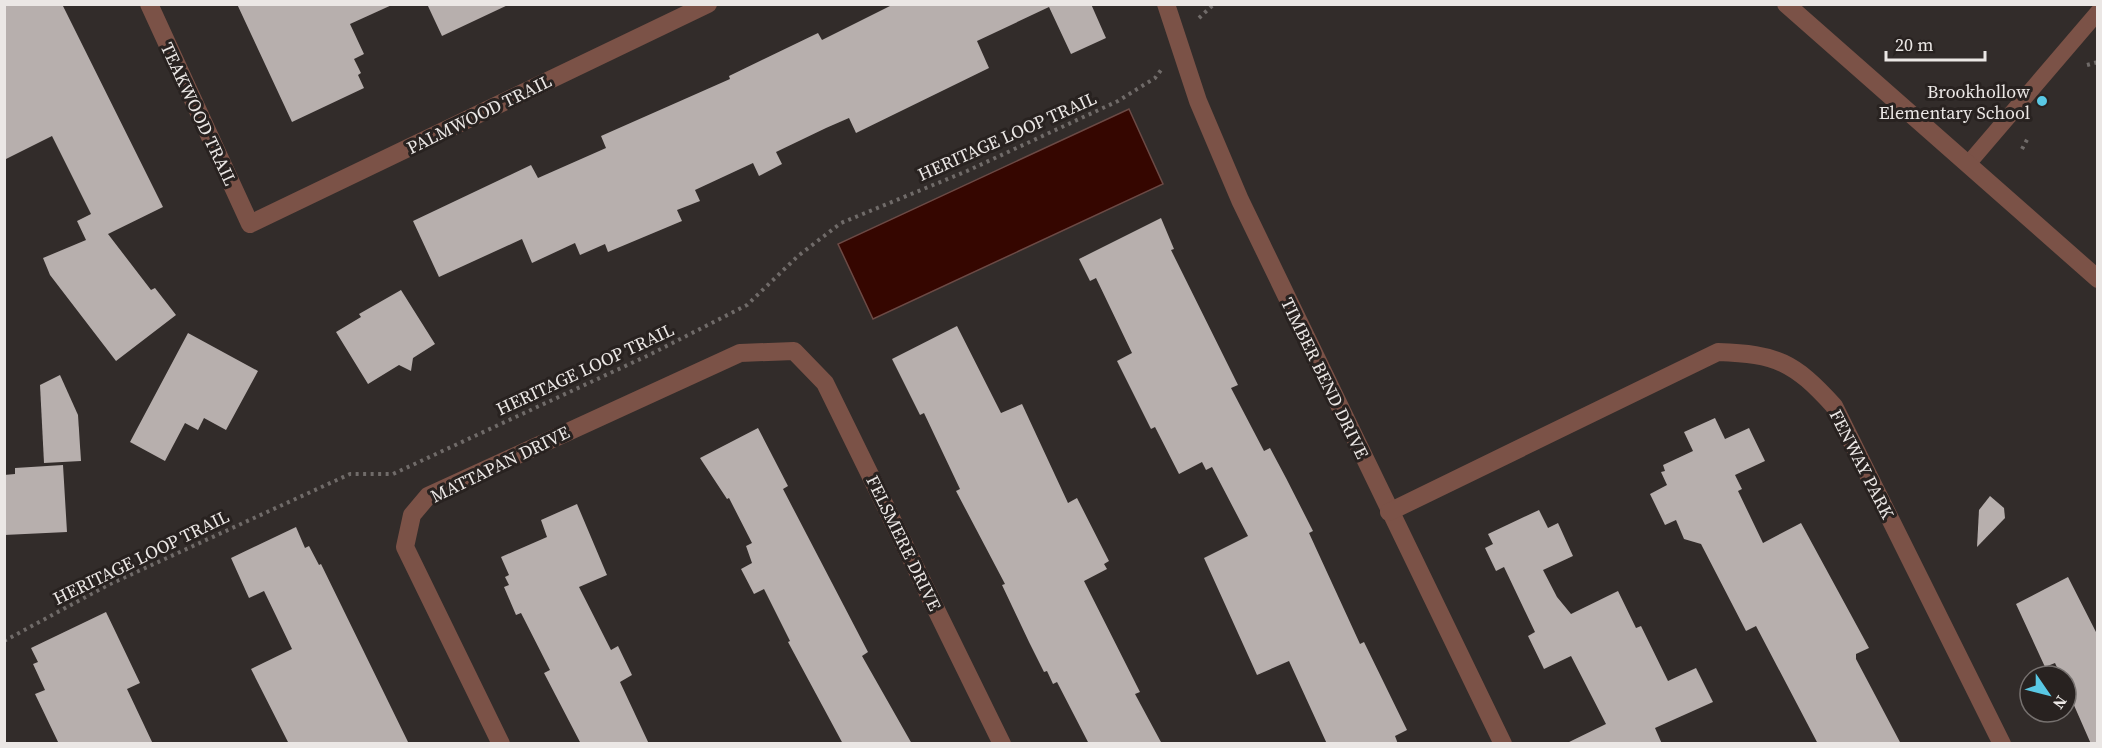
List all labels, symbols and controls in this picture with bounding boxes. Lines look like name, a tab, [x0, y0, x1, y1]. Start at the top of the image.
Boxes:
scale bar	[1886, 24, 1985, 62]
text: 20 m	[1895, 32, 1933, 57]
street label: TEAKWOOD TRAIL	[155, 38, 243, 190]
street label: PALMWOOD TRAIL	[402, 68, 556, 160]
place label: Brookhollow Elementary School	[1879, 79, 2030, 125]
street label: HERITAGE LOOP TRAIL	[914, 85, 1100, 187]
marker: Brookhollow Elementary School	[2035, 94, 2049, 108]
street label: TIMBER BEND DRIVE	[1275, 293, 1375, 463]
street label: HERITAGE LOOP TRAIL	[492, 317, 678, 421]
street label: FENWAY PARK	[1824, 405, 1900, 523]
street label: MATTAPAN DRIVE	[426, 419, 574, 509]
street label: FELSMERE DRIVE	[860, 471, 948, 615]
street label: HERITAGE LOOP TRAIL	[49, 503, 233, 611]
north arrow	[2018, 664, 2078, 724]
text: N	[2048, 692, 2073, 714]

